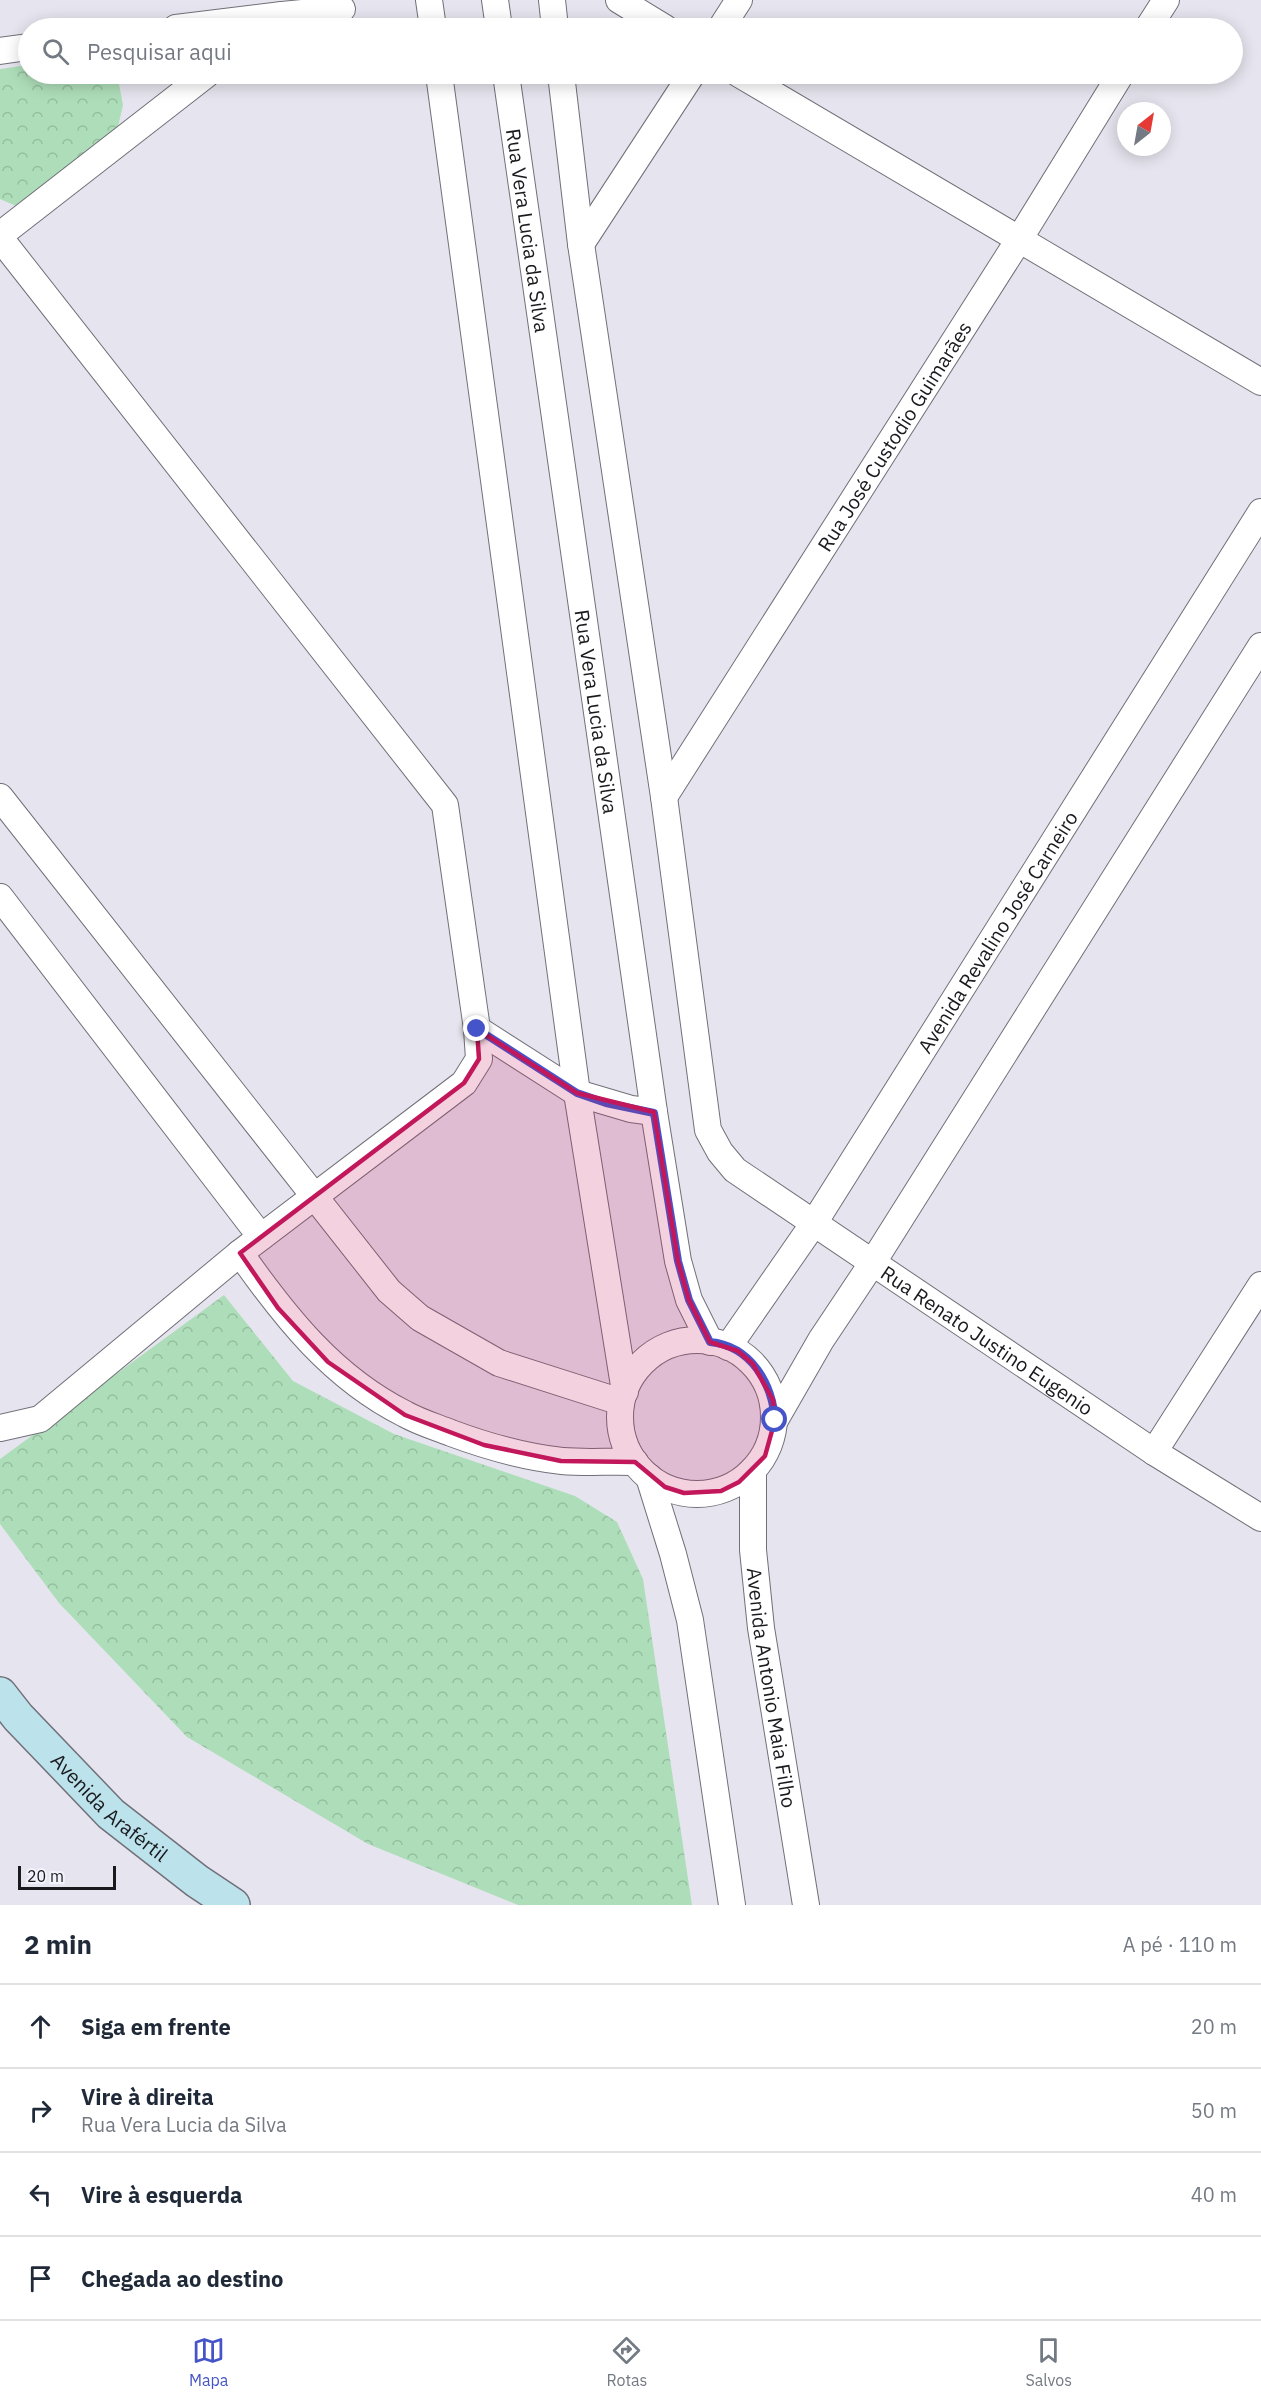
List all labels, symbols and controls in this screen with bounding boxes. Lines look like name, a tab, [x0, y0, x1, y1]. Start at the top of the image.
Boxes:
search box	[18, 18, 1243, 84]
icon: search	[39, 35, 72, 68]
text: Pesquisar aqui	[87, 37, 232, 66]
north arrow	[1117, 102, 1171, 156]
street label: Rua Vera Lucia da Silva	[500, 127, 556, 335]
street label: Rua José Custodio Guimarães	[811, 316, 977, 556]
street label: Rua Vera Lucia da Silva	[569, 608, 625, 816]
street label: Avenida Revalino José Carneiro	[911, 806, 1083, 1058]
route end	[463, 1015, 489, 1041]
street label: Rua Renato Justino Eugenio	[876, 1259, 1099, 1421]
route start	[761, 1406, 787, 1432]
street label: Avenida Antonio Maia Filho	[741, 1566, 804, 1810]
street label: Avenida Arafértil	[46, 1747, 174, 1867]
scale bar	[18, 1863, 116, 1890]
text: 20 m	[27, 1866, 64, 1886]
text: 2 min	[24, 1927, 92, 1961]
text: A pé · 110 m	[1123, 1931, 1237, 1958]
icon: ahead	[24, 2010, 57, 2043]
text: Siga em frente	[81, 2012, 231, 2041]
text: 20 m	[1191, 2013, 1237, 2040]
text: Vire à direita	[81, 2082, 214, 2111]
icon: right	[24, 2094, 57, 2127]
text: 50 m	[1191, 2097, 1237, 2124]
text: Rua Vera Lucia da Silva	[81, 2111, 287, 2138]
icon: left	[24, 2178, 57, 2211]
text: Vire à esquerda	[81, 2180, 243, 2209]
text: 40 m	[1191, 2181, 1237, 2208]
icon: arrive	[24, 2262, 57, 2295]
text: Chegada ao destino	[81, 2264, 284, 2293]
tab: Mapa	[189, 2334, 228, 2390]
tab: Rotas	[606, 2334, 647, 2390]
tab: Salvos	[1025, 2334, 1072, 2390]

